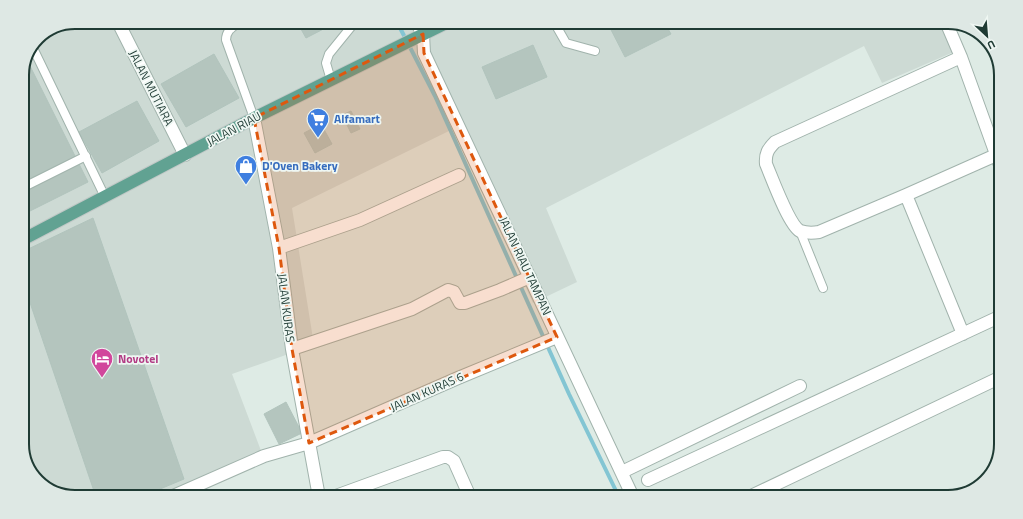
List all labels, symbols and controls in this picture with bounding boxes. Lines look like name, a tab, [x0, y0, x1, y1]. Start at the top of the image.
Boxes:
north arrow	[967, 16, 1007, 56]
text: U	[985, 36, 998, 54]
street label: JALAN MUTIARA	[124, 46, 179, 129]
street label: JALAN RIAU	[203, 106, 264, 151]
supermarket icon: Alfamart	[305, 106, 331, 139]
place label: Alfamart	[334, 109, 381, 128]
shop icon: D'Oven Bakery	[233, 153, 259, 186]
place label: D'Oven Bakery	[262, 156, 338, 175]
street label: JALAN RIAU TAMPAN	[494, 213, 557, 318]
street label: JALAN KURAS	[273, 272, 300, 344]
hotel icon: Novotel	[89, 346, 115, 379]
place label: Novotel	[118, 349, 159, 368]
street label: JALAN KURAS 6	[387, 367, 467, 416]

